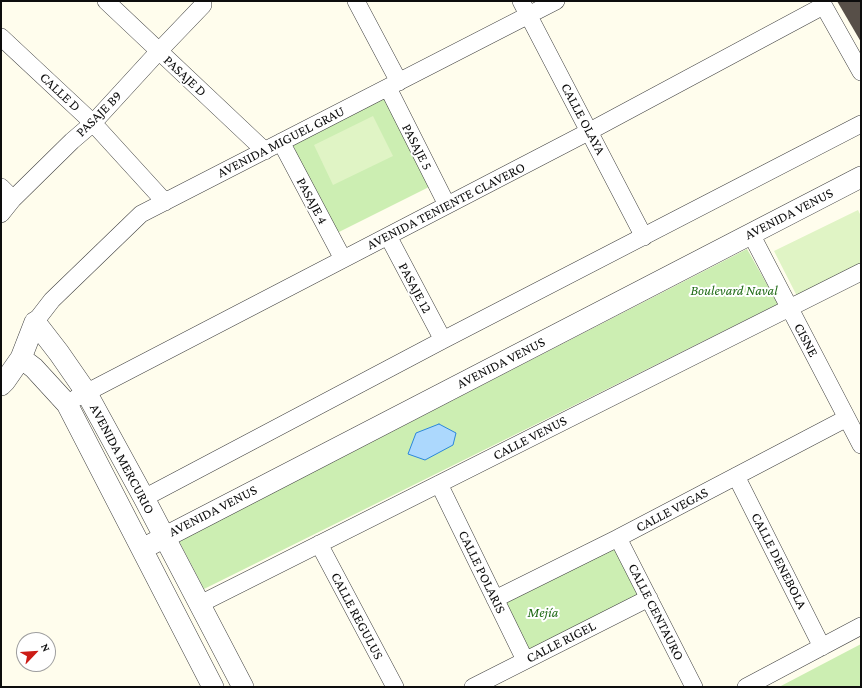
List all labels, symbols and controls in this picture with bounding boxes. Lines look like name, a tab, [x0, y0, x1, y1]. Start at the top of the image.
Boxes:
street label: PASAJE D	[160, 52, 210, 100]
street label: CALLE D	[36, 69, 84, 115]
street label: CALLE OLAYA	[557, 80, 609, 158]
street label: PASAJE B9	[72, 87, 126, 141]
street label: AVENIDA MIGUEL GRAU	[214, 103, 348, 181]
street label: PASAJE 5	[398, 121, 436, 173]
street label: AVENIDA TENIENTE CLAVERO	[364, 159, 528, 253]
street label: PASAJE 4	[293, 175, 331, 227]
street label: AVENIDA VENUS	[742, 184, 836, 244]
street label: PASAJE 12	[395, 260, 435, 316]
park label: Boulevard Naval	[690, 283, 778, 299]
street label: CISNE	[790, 320, 822, 360]
street label: AVENIDA VENUS	[454, 333, 548, 393]
street label: AVENIDA MERCURIO	[86, 401, 158, 517]
street label: CALLE VENUS	[490, 412, 570, 464]
street label: AVENIDA VENUS	[166, 481, 260, 541]
street label: CALLE VEGAS	[633, 484, 711, 536]
street label: CALLE DENEBOLA	[747, 510, 811, 612]
street label: CALLE POLARIS	[455, 528, 509, 616]
street label: CALLE CENTAURO	[624, 561, 688, 663]
street label: CALLE REGULUS	[327, 570, 387, 662]
park label: Mejía	[528, 605, 558, 621]
street label: CALLE RIGEL	[523, 617, 599, 667]
north arrow	[16, 632, 56, 672]
text: N	[39, 641, 53, 653]

